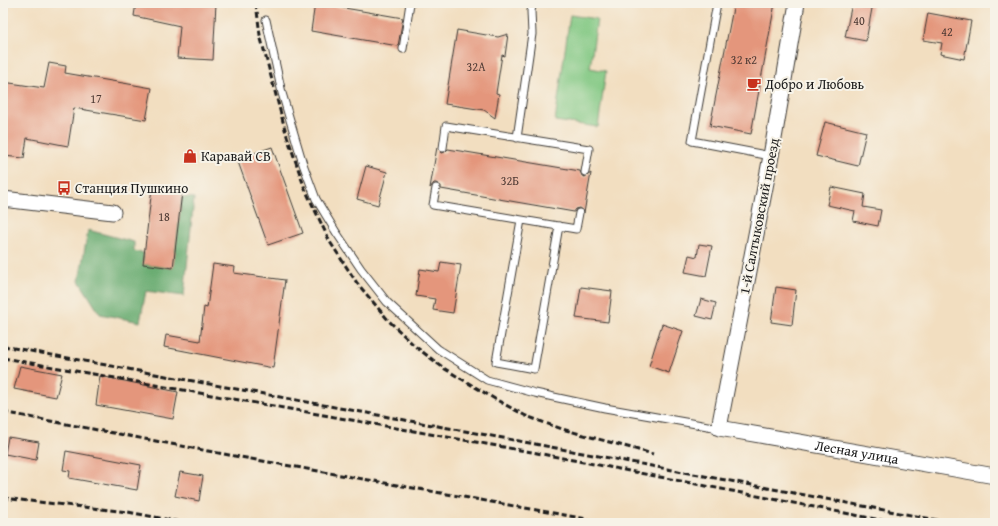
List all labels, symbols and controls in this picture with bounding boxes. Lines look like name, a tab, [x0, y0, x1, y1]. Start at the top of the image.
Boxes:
house number: 40	[853, 12, 865, 29]
house number: 42	[941, 23, 953, 40]
house number: 32 к2	[731, 51, 757, 68]
house number: 32А	[467, 58, 486, 75]
place label: Добро и Любовь	[764, 74, 865, 94]
cafe icon: Добро и Любовь	[746, 76, 762, 92]
house number: 17	[90, 90, 102, 107]
street label: 1-й Салтыковский проезд	[734, 136, 784, 296]
place label: Каравай СВ	[201, 146, 271, 166]
shop icon: Каравай СВ	[182, 148, 198, 164]
house number: 32Б	[501, 172, 519, 189]
place label: Станция Пушкино	[75, 178, 188, 198]
bus stop icon: Станция Пушкино	[56, 180, 72, 196]
house number: 18	[158, 208, 170, 225]
street label: Лесная улица	[813, 435, 900, 469]

